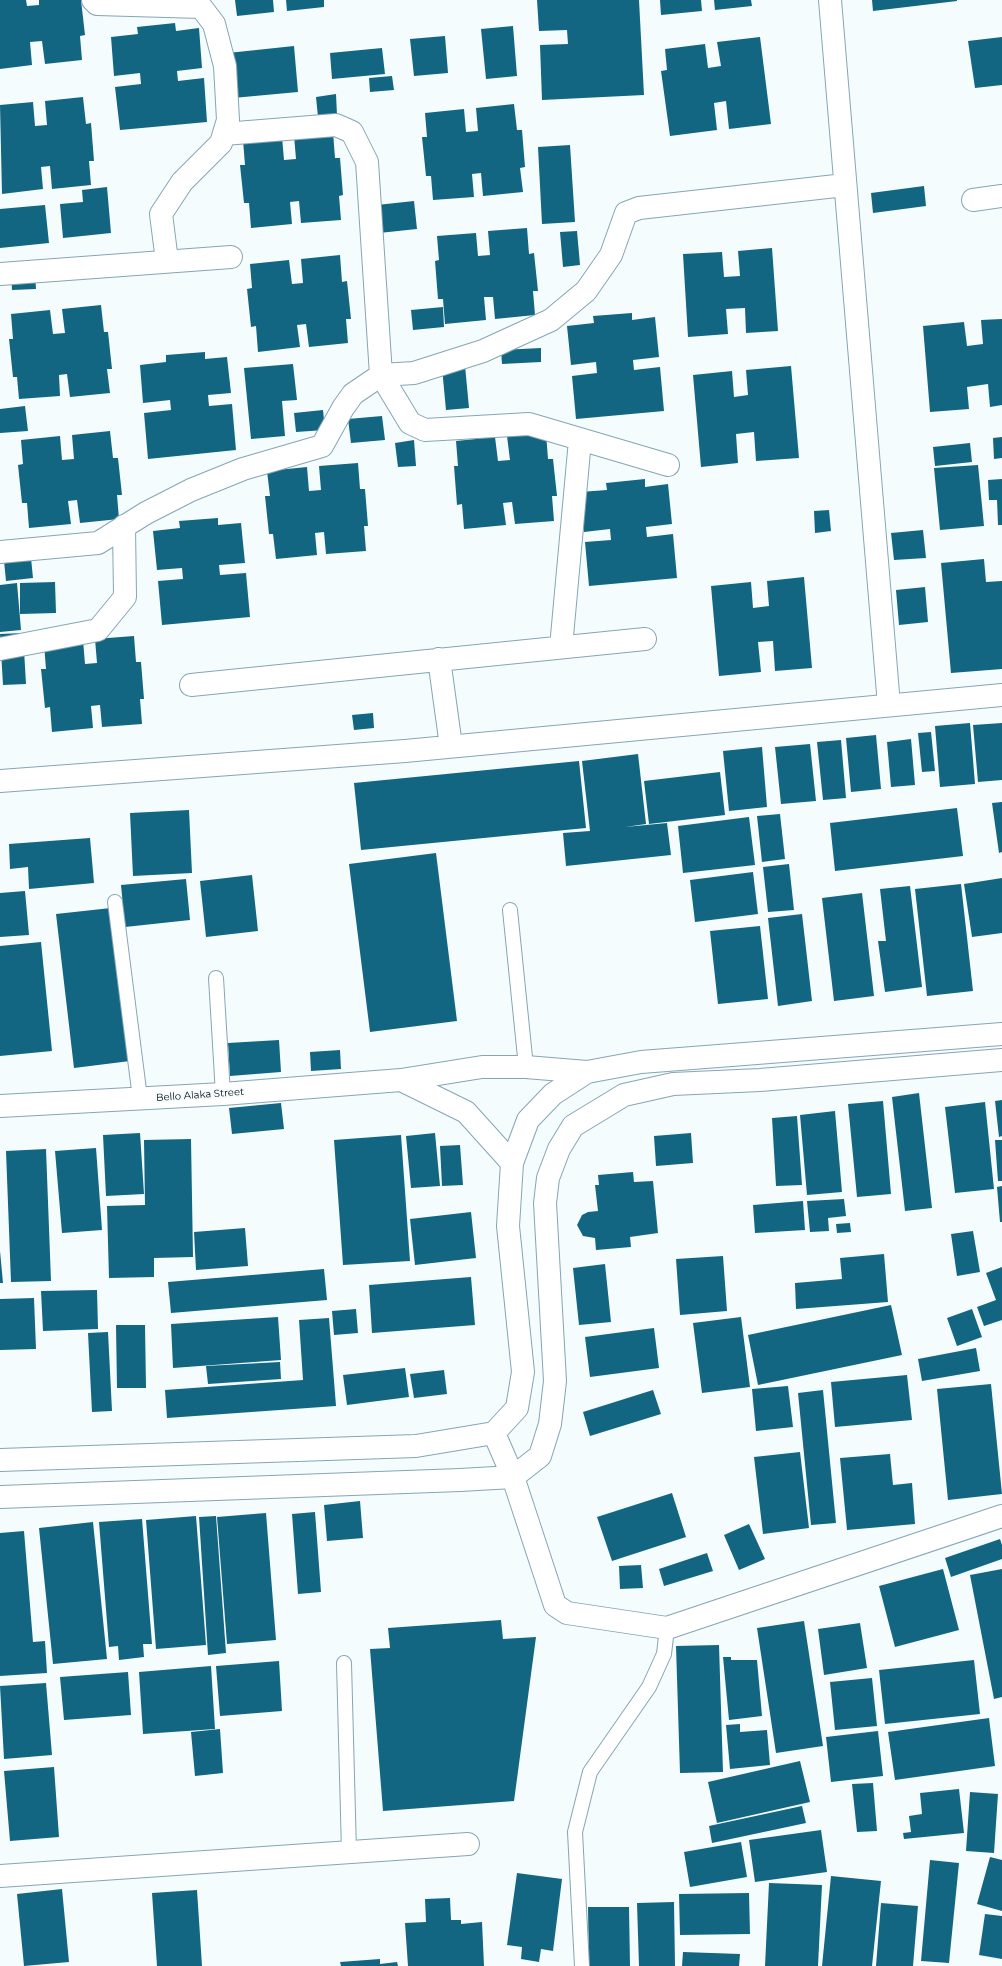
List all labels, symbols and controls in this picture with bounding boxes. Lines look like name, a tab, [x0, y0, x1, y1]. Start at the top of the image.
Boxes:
street label: Bello Alaka Street	[156, 1086, 244, 1104]

